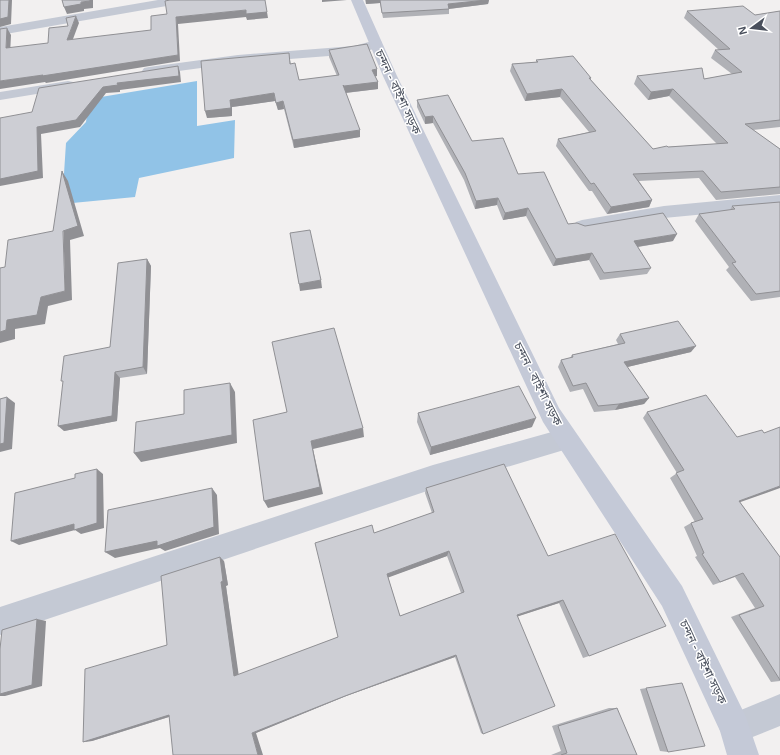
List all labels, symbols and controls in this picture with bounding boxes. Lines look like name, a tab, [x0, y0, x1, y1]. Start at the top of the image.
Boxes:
north arrow	[732, 8, 772, 48]
text: N	[736, 25, 749, 36]
street label: চন্দন - বাইশা সড়ক	[372, 46, 425, 137]
street label: চন্দন - বাইশা সড়ক	[510, 339, 566, 428]
street label: চন্দন - বাইশা সড়ক	[676, 616, 730, 707]

